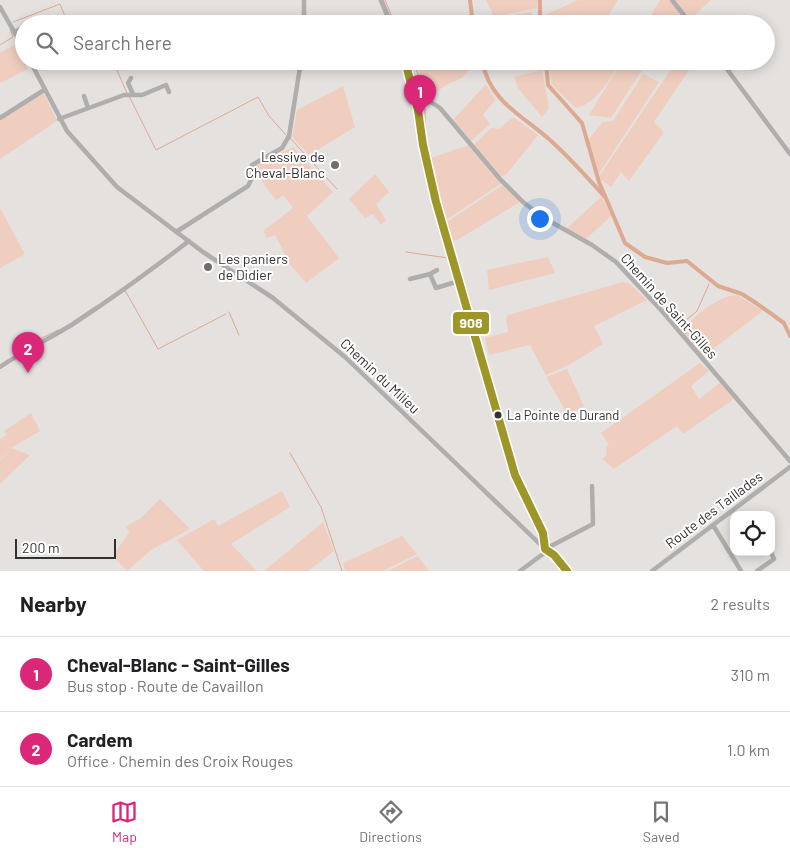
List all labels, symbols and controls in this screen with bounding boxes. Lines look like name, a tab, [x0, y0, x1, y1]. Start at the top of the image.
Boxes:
search box	[15, 15, 775, 70]
icon: search	[33, 29, 61, 57]
text: Search here	[73, 31, 172, 54]
pin: 1	[404, 75, 436, 116]
place label: Lessive de Cheval-Blanc	[246, 148, 325, 181]
marker: Lessive de Cheval-Blanc	[329, 159, 341, 171]
your location	[527, 206, 553, 232]
street label: Chemin de Saint-Gilles	[617, 249, 721, 362]
place label: Les paniers de Didier	[218, 250, 288, 283]
marker: Les paniers de Didier	[202, 261, 214, 273]
line badge: 908	[452, 311, 490, 335]
text: 908	[460, 314, 483, 331]
pin: 2	[12, 332, 44, 373]
street label: Chemin du Milieu	[337, 335, 424, 417]
place label: La Pointe de Durand	[507, 407, 619, 423]
marker: La Pointe de Durand	[493, 410, 503, 420]
street label: Route des Taillades	[662, 467, 766, 552]
map controls	[730, 511, 775, 556]
button: locate	[730, 511, 775, 556]
scale bar	[15, 536, 116, 559]
text: 200 m	[22, 539, 60, 556]
text: Nearby	[20, 591, 86, 616]
text: 2 results	[711, 594, 770, 613]
text: Cheval-Blanc - Saint-Gilles	[67, 653, 290, 676]
text: 1	[33, 665, 39, 684]
text: 310 m	[731, 665, 770, 684]
text: Bus stop · Route de Cavaillon	[67, 676, 264, 695]
text: Cardem	[67, 728, 133, 751]
text: 2	[32, 740, 40, 759]
text: 1.0 km	[727, 740, 770, 759]
text: Office · Chemin des Croix Rouges	[67, 751, 293, 770]
tab: Map	[110, 798, 138, 845]
tab: Directions	[359, 798, 422, 845]
tab: Saved	[643, 798, 680, 845]

